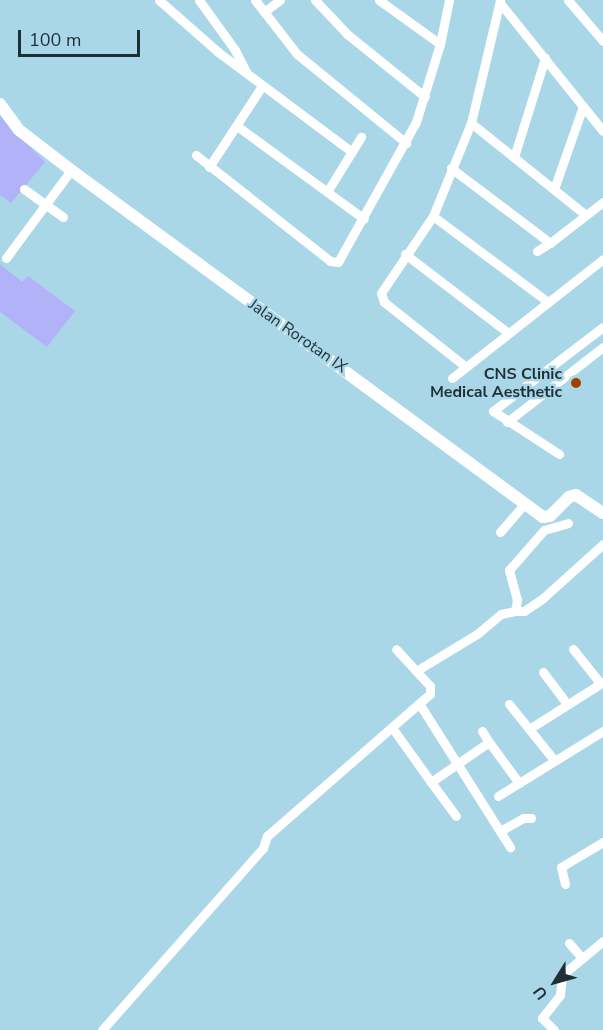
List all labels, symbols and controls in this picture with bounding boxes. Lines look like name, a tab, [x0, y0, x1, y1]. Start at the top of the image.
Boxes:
scale bar	[21, 18, 142, 56]
text: 100 m	[29, 28, 81, 52]
street label: Jalan Rorotan IX	[245, 295, 351, 377]
place label: CNS Clinic Medical Aesthetic	[430, 364, 562, 402]
marker: CNS Clinic Medical Aesthetic	[567, 374, 585, 392]
north arrow	[525, 952, 585, 1012]
text: U	[528, 981, 553, 1004]

